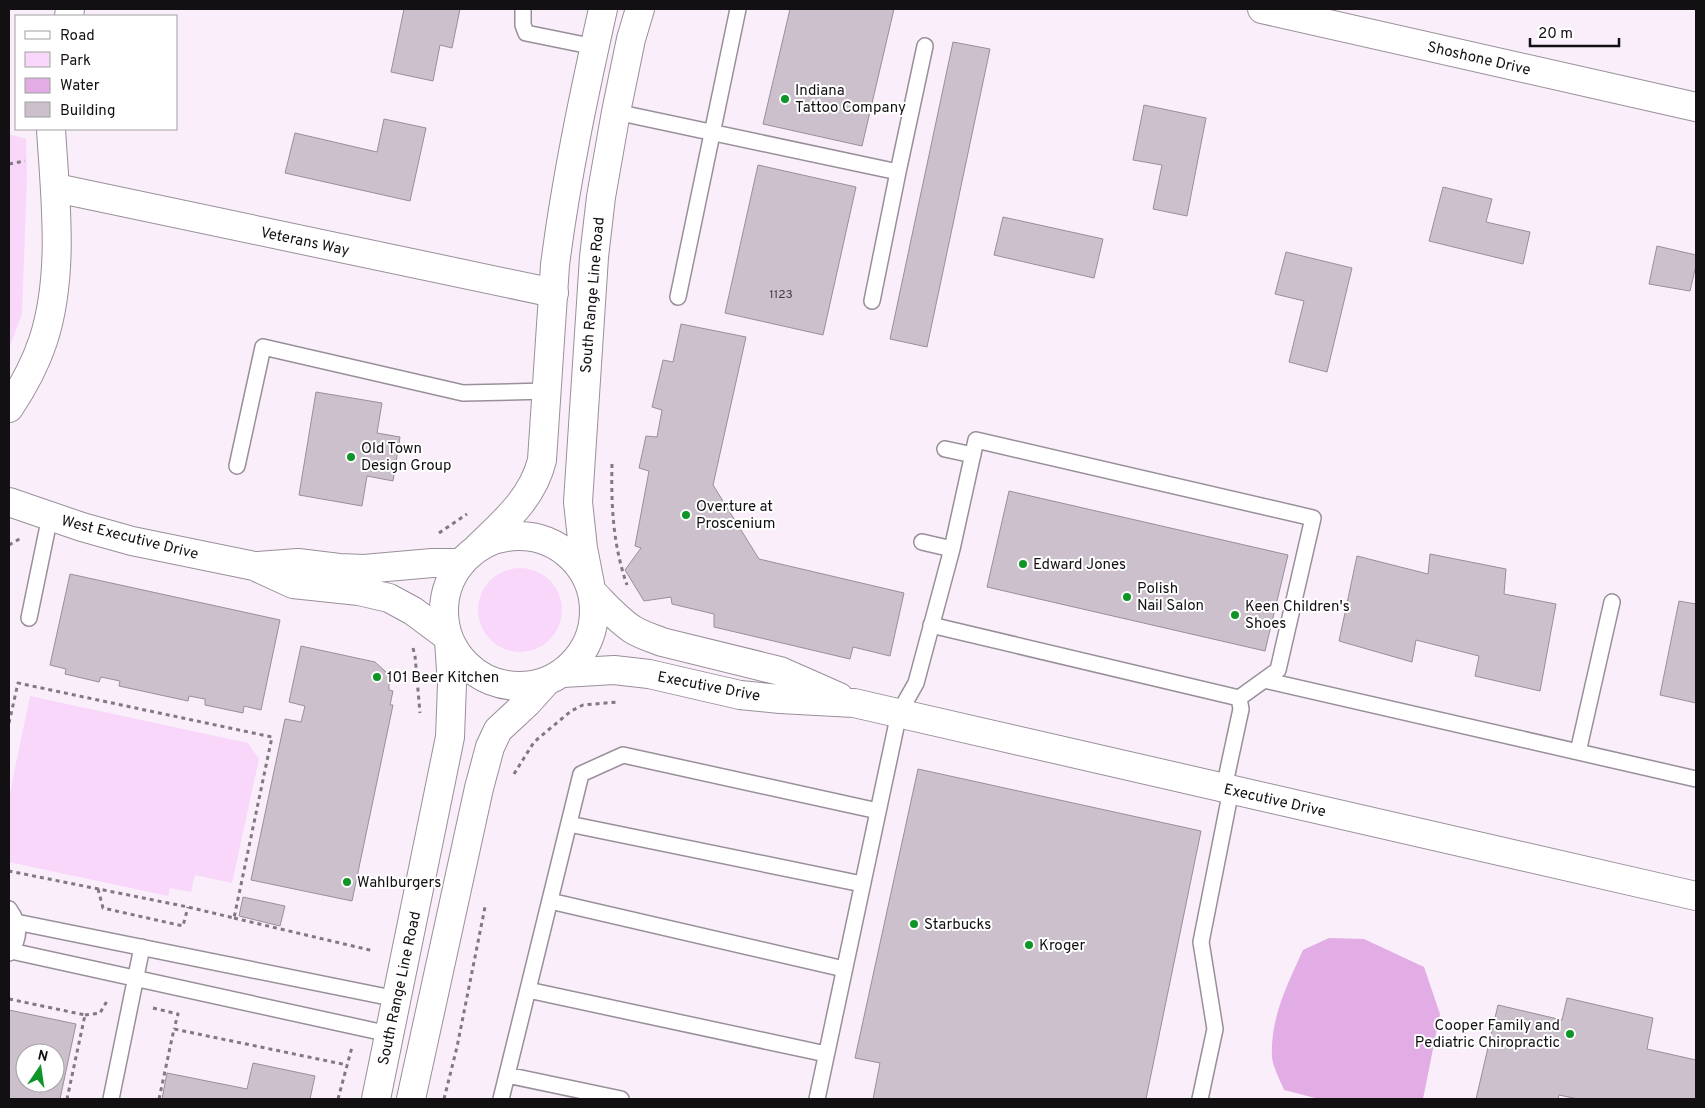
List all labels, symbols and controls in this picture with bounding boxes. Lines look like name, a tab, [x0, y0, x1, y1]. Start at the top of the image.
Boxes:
legend	[15, 15, 178, 130]
scale bar	[1530, 15, 1619, 47]
text: 20 m	[1538, 25, 1573, 44]
text: Road	[60, 27, 95, 46]
street label: Shoshone Drive	[1425, 38, 1532, 81]
text: Park	[60, 52, 91, 71]
text: Water	[60, 77, 100, 96]
place label: Indiana Tattoo Company	[795, 82, 906, 118]
marker: Indiana Tattoo Company	[779, 93, 791, 105]
text: Building	[60, 102, 115, 121]
street label: South Range Line Road	[577, 216, 610, 374]
street label: Veterans Way	[259, 224, 351, 261]
house number: 1123	[769, 287, 793, 303]
place label: Old Town Design Group	[361, 440, 452, 476]
marker: Old Town Design Group	[345, 451, 357, 463]
place label: Overture at Proscenium	[696, 498, 775, 534]
marker: Overture at Proscenium	[680, 509, 692, 521]
street label: West Executive Drive	[59, 512, 200, 565]
place label: Edward Jones	[1033, 556, 1126, 575]
marker: Edward Jones	[1017, 558, 1029, 570]
place label: Polish Nail Salon	[1137, 580, 1204, 616]
marker: Polish Nail Salon	[1121, 591, 1133, 603]
place label: Keen Children's Shoes	[1245, 598, 1350, 634]
marker: Keen Children's Shoes	[1229, 609, 1241, 621]
street label: Executive Drive	[656, 668, 762, 707]
place label: 101 Beer Kitchen	[387, 669, 499, 688]
marker: 101 Beer Kitchen	[371, 671, 383, 683]
street label: Executive Drive	[1222, 780, 1328, 822]
place label: Wahlburgers	[357, 874, 441, 893]
marker: Wahlburgers	[341, 876, 353, 888]
street label: South Range Line Road	[375, 910, 426, 1067]
place label: Starbucks	[924, 916, 991, 935]
marker: Starbucks	[908, 918, 920, 930]
place label: Kroger	[1039, 937, 1086, 956]
marker: Kroger	[1023, 939, 1035, 951]
place label: Cooper Family and Pediatric Chiropractic	[1415, 1017, 1560, 1053]
marker: Cooper Family and Pediatric Chiropractic	[1564, 1028, 1576, 1040]
north arrow	[15, 1043, 65, 1093]
text: N	[36, 1047, 49, 1066]

